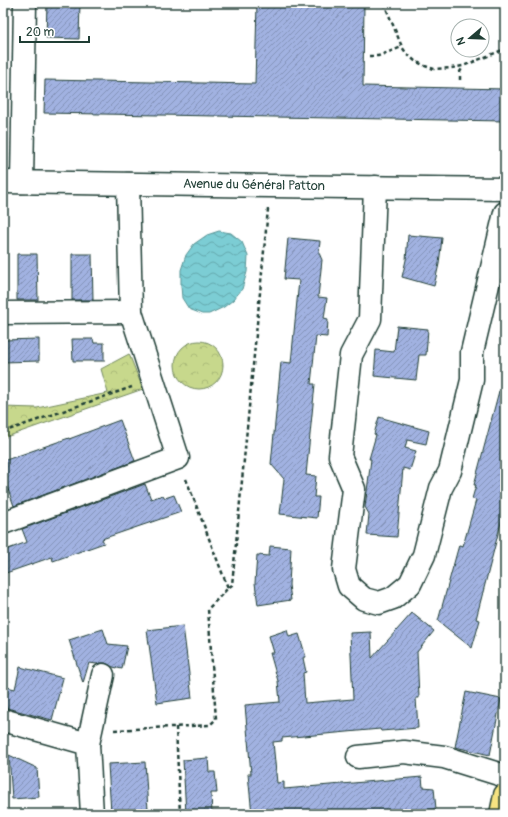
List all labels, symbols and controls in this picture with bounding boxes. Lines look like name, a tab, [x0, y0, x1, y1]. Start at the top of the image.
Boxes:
scale bar	[20, 18, 89, 44]
north arrow	[450, 18, 490, 58]
text: 20 m	[26, 25, 55, 40]
text: N	[453, 35, 468, 47]
street label: Avenue du Général Patton	[183, 176, 325, 194]

